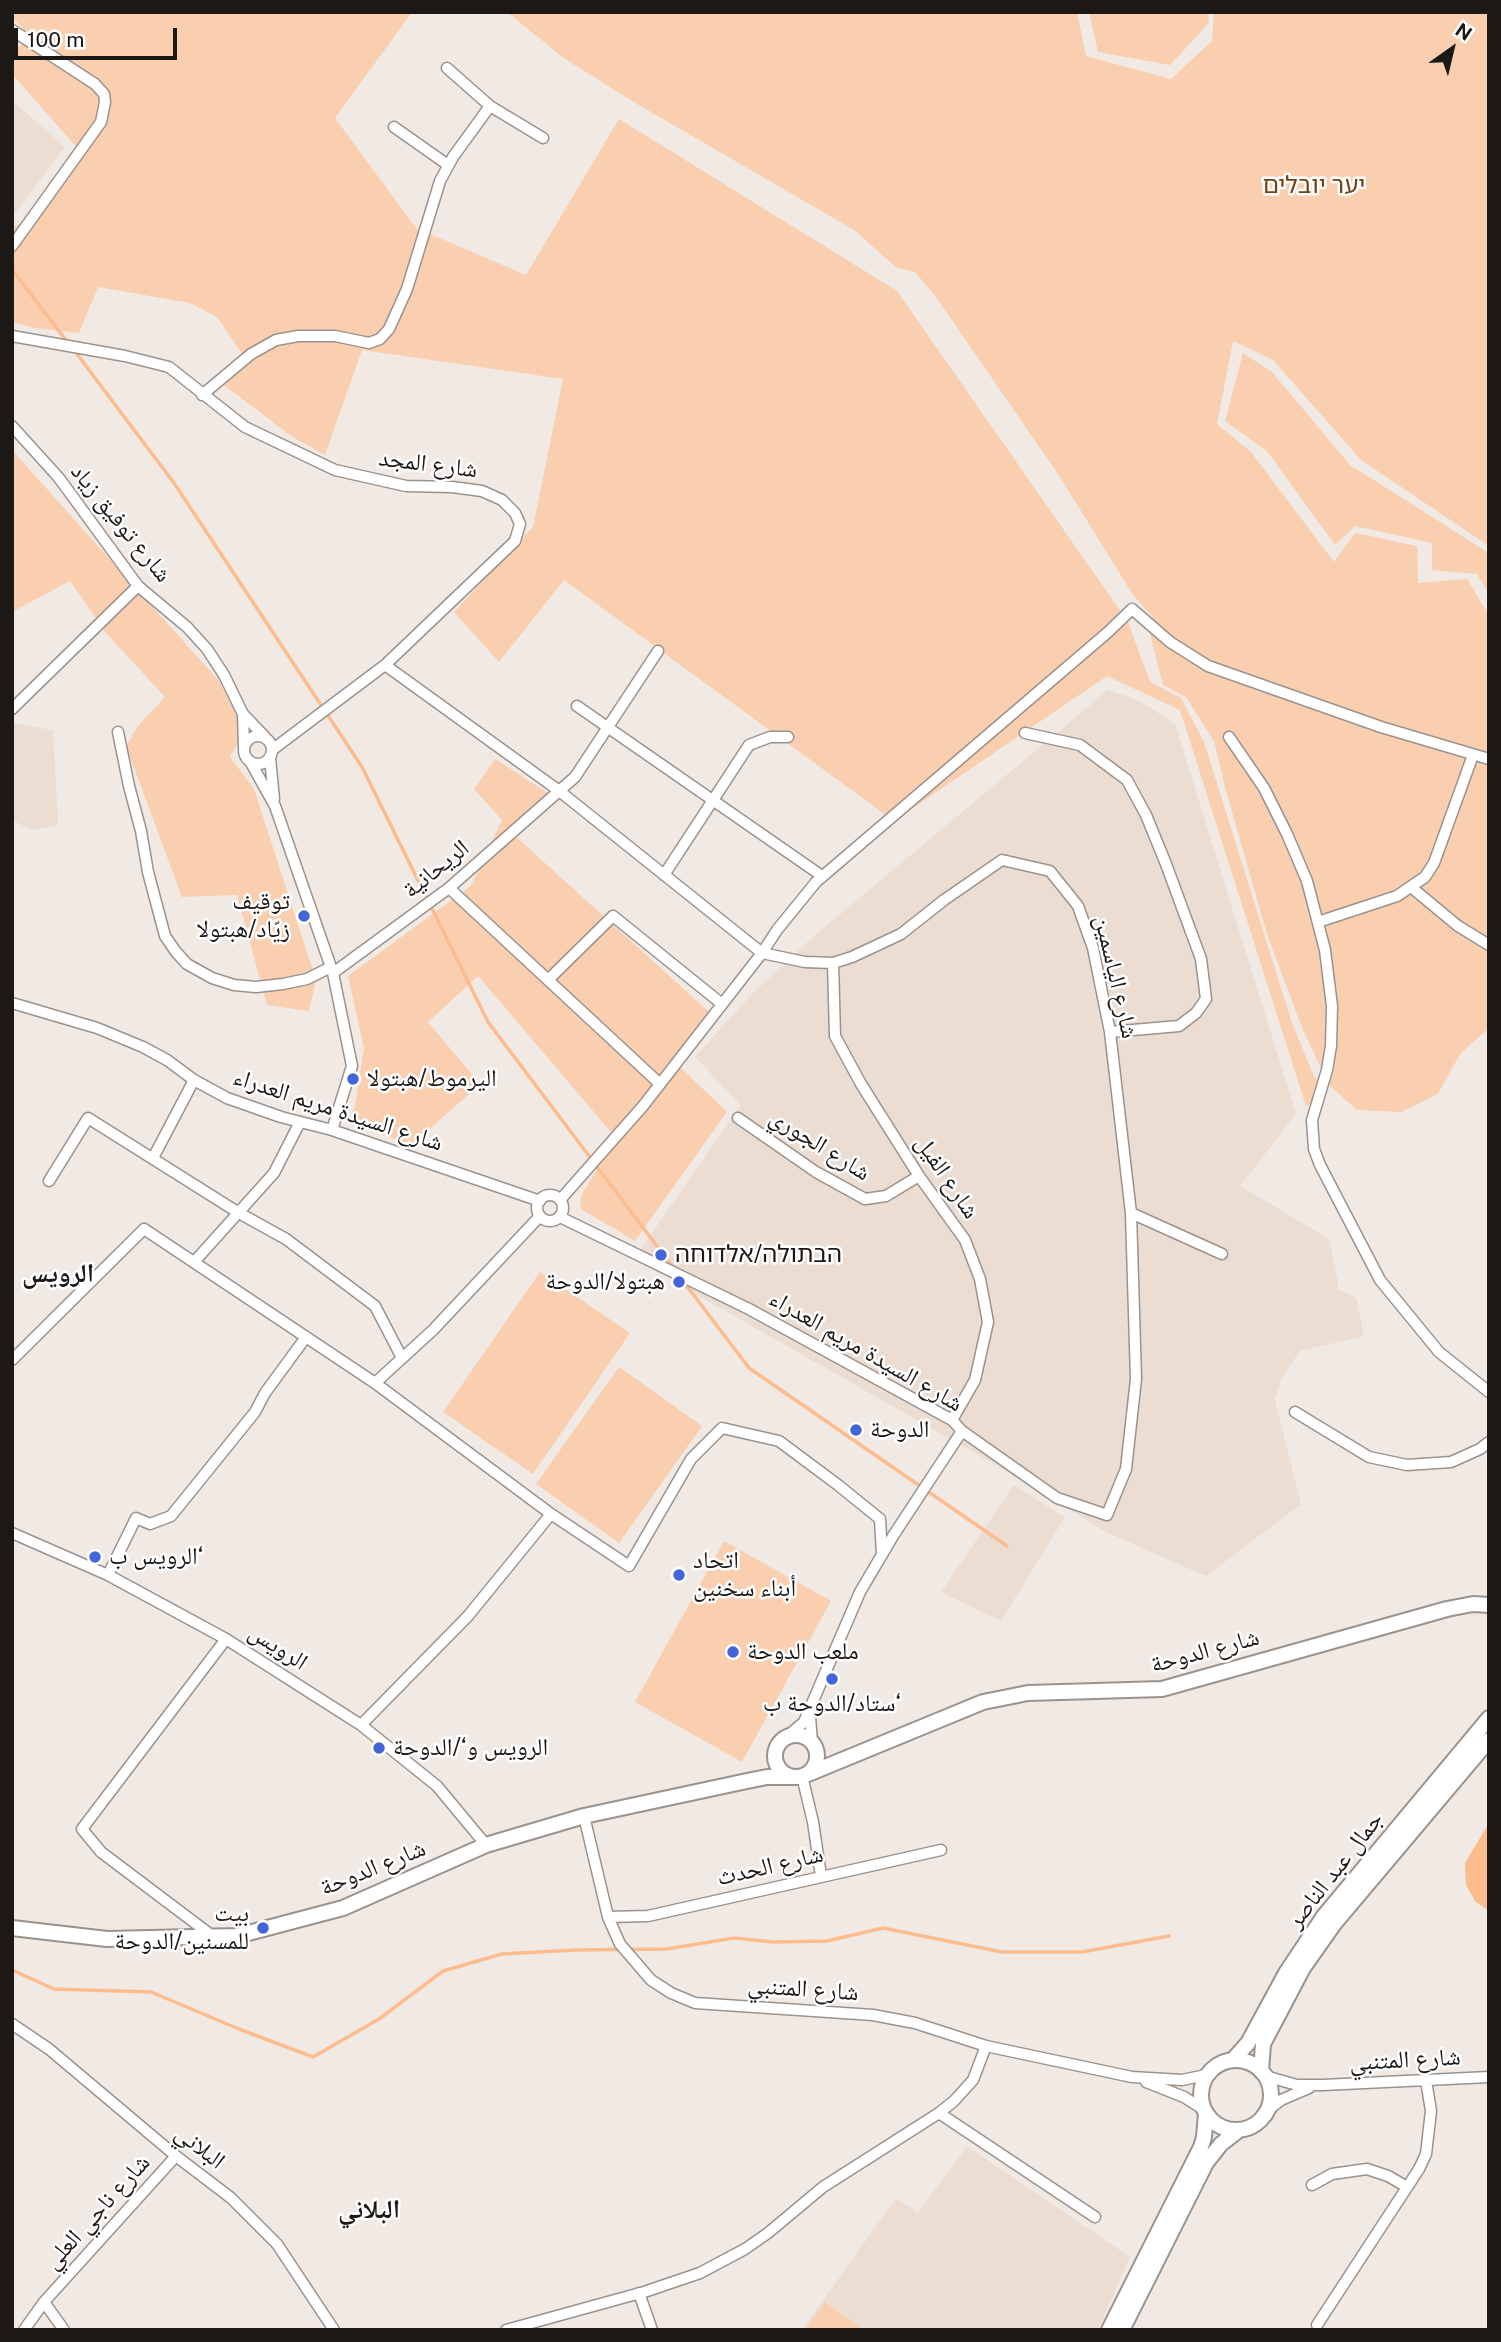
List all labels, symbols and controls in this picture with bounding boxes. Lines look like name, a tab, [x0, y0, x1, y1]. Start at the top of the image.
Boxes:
scale bar	[18, 14, 180, 58]
north arrow	[1417, 14, 1487, 84]
text: N	[1451, 18, 1476, 45]
text: 100 m	[27, 27, 84, 52]
park label: יער יובלים	[1263, 172, 1365, 200]
street label: شارع المجد	[377, 444, 479, 484]
street label: شارع توفيق زياد	[64, 458, 178, 588]
street label: الريحانية	[397, 834, 475, 904]
place label: توقيف زيّاد/هبتولا	[197, 888, 290, 944]
marker: توقيف زيّاد/هبتولا	[296, 908, 312, 924]
street label: شارع الياسمين	[1088, 913, 1144, 1041]
street label: شارع السيدة مريم العدراء	[230, 1063, 446, 1157]
place label: اليرموط/هبتولا	[367, 1065, 497, 1093]
marker: اليرموط/هبتولا	[345, 1071, 361, 1087]
street label: شارع الجوري	[764, 1103, 876, 1187]
street label: شارع الفيل	[909, 1130, 985, 1224]
place label: הבתולה/אלדוחה	[675, 1241, 842, 1269]
marker: הבתולה/אלדוחה	[653, 1247, 669, 1263]
district label: الرويس	[22, 1258, 94, 1290]
place label: هبتولا/الدوحة	[546, 1268, 665, 1296]
marker: هبتولا/الدوحة	[671, 1274, 687, 1290]
street label: شارع السيدة مريم العدراء	[764, 1284, 968, 1418]
place label: الدوحة	[870, 1416, 930, 1444]
marker: الدوحة	[848, 1422, 864, 1438]
place label: الرويس ب‘	[109, 1543, 203, 1571]
place label: اتحاد أبناء سخنين	[693, 1547, 796, 1603]
marker: الرويس ب‘	[87, 1549, 103, 1565]
marker: اتحاد أبناء سخنين	[671, 1567, 687, 1583]
street label: الرويس	[243, 1617, 313, 1677]
street label: شارع الدوحة	[1148, 1623, 1262, 1679]
place label: ملعب الدوحة	[747, 1638, 859, 1666]
marker: ملعب الدوحة	[725, 1644, 741, 1660]
marker: ستاد/الدوحة ب‘	[824, 1671, 840, 1687]
place label: ستاد/الدوحة ب‘	[763, 1690, 901, 1718]
place label: الرويس و‘/الدوحة	[393, 1734, 548, 1762]
marker: الرويس و‘/الدوحة	[371, 1740, 387, 1756]
street label: جمال عبد الناصر	[1281, 1806, 1389, 1934]
street label: شارع الدوحة	[316, 1834, 430, 1902]
street label: شارع الحدث	[714, 1840, 826, 1892]
place label: بيت للمسنين/الدوحة	[115, 1900, 249, 1956]
marker: بيت للمسنين/الدوحة	[255, 1920, 271, 1936]
street label: شارع المتنبي	[746, 1971, 860, 2007]
street label: شارع المتنبي	[1349, 2043, 1461, 2077]
street label: البلاني	[169, 2119, 231, 2175]
street label: شارع ناجي العلي	[38, 2149, 156, 2275]
district label: البلاني	[338, 2194, 400, 2226]

